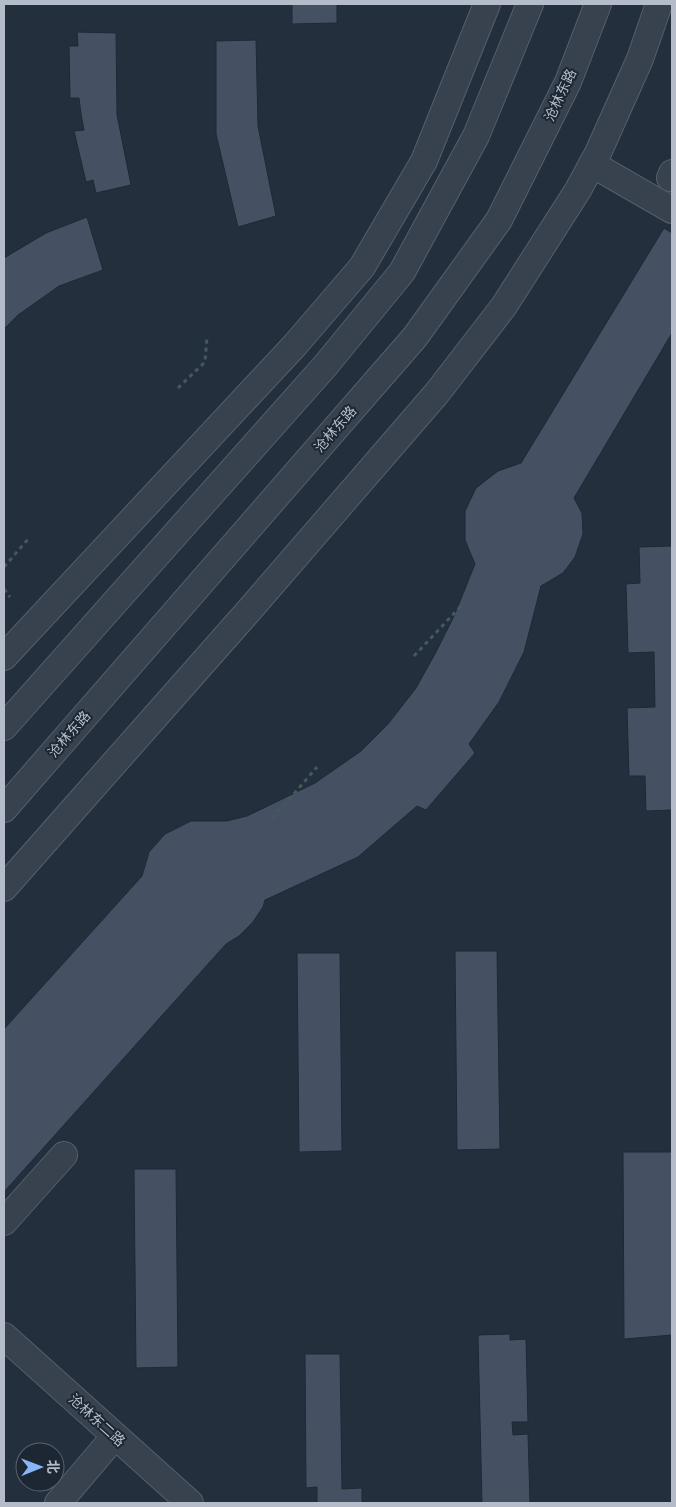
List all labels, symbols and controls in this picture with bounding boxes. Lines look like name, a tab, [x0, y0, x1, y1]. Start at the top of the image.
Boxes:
street label: 沧林东路	[542, 67, 581, 125]
street label: 沧林东路	[311, 403, 361, 457]
street label: 沧林东路	[45, 708, 95, 762]
street label: 沧林东二路	[64, 1391, 128, 1451]
north arrow	[15, 1442, 65, 1492]
text: 北	[43, 1460, 60, 1474]

